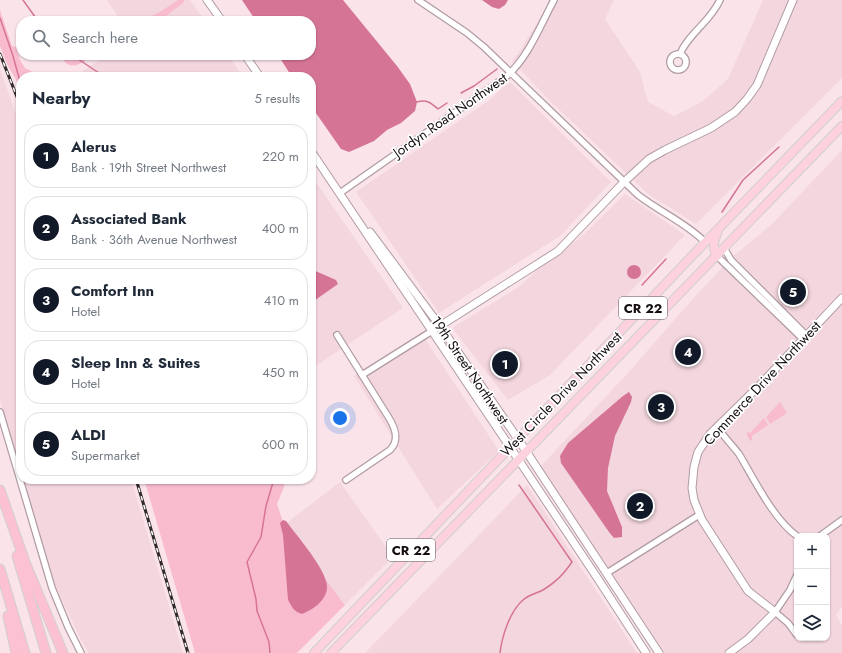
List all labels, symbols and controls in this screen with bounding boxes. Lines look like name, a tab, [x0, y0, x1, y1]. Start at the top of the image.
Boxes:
search box	[16, 16, 316, 60]
icon: search	[30, 27, 52, 49]
text: Search here	[62, 27, 138, 49]
street label: Jordyn Road Northwest	[387, 68, 512, 163]
text: Nearby	[32, 86, 90, 110]
text: 5 results	[254, 89, 300, 108]
text: Alerus	[71, 136, 116, 158]
text: 1	[43, 147, 49, 166]
text: 220 m	[262, 147, 299, 166]
text: Bank · 19th Street Northwest	[71, 158, 226, 177]
text: Associated Bank	[71, 208, 187, 230]
text: 2	[42, 219, 50, 238]
text: 400 m	[262, 219, 299, 238]
text: Bank · 36th Avenue Northwest	[71, 230, 237, 249]
pin: 5	[780, 277, 806, 307]
text: Comfort Inn	[71, 280, 154, 302]
text: 3	[42, 291, 50, 310]
text: 410 m	[264, 291, 299, 310]
road number: CR 22	[619, 297, 667, 319]
text: Hotel	[71, 302, 100, 321]
street label: 19th Street Northwest	[428, 313, 512, 427]
street label: Commerce Drive Northwest	[699, 316, 826, 450]
street label: West Circle Drive Northwest	[496, 327, 627, 461]
pin: 4	[675, 337, 701, 367]
pin: 1	[492, 349, 518, 379]
text: Sleep Inn & Suites	[71, 352, 200, 374]
text: 4	[41, 363, 51, 382]
text: 450 m	[262, 363, 299, 382]
text: Hotel	[71, 374, 100, 393]
pin: 3	[648, 392, 674, 422]
your location	[330, 408, 350, 428]
text: ALDI	[71, 424, 106, 446]
text: 5	[42, 435, 50, 454]
text: 600 m	[262, 435, 299, 454]
text: Supermarket	[71, 446, 140, 465]
pin: 2	[627, 491, 653, 521]
map controls	[794, 533, 830, 641]
button: +	[794, 533, 830, 569]
road number: CR 22	[387, 539, 435, 561]
button: −	[794, 569, 830, 605]
button: layers	[794, 605, 830, 641]

